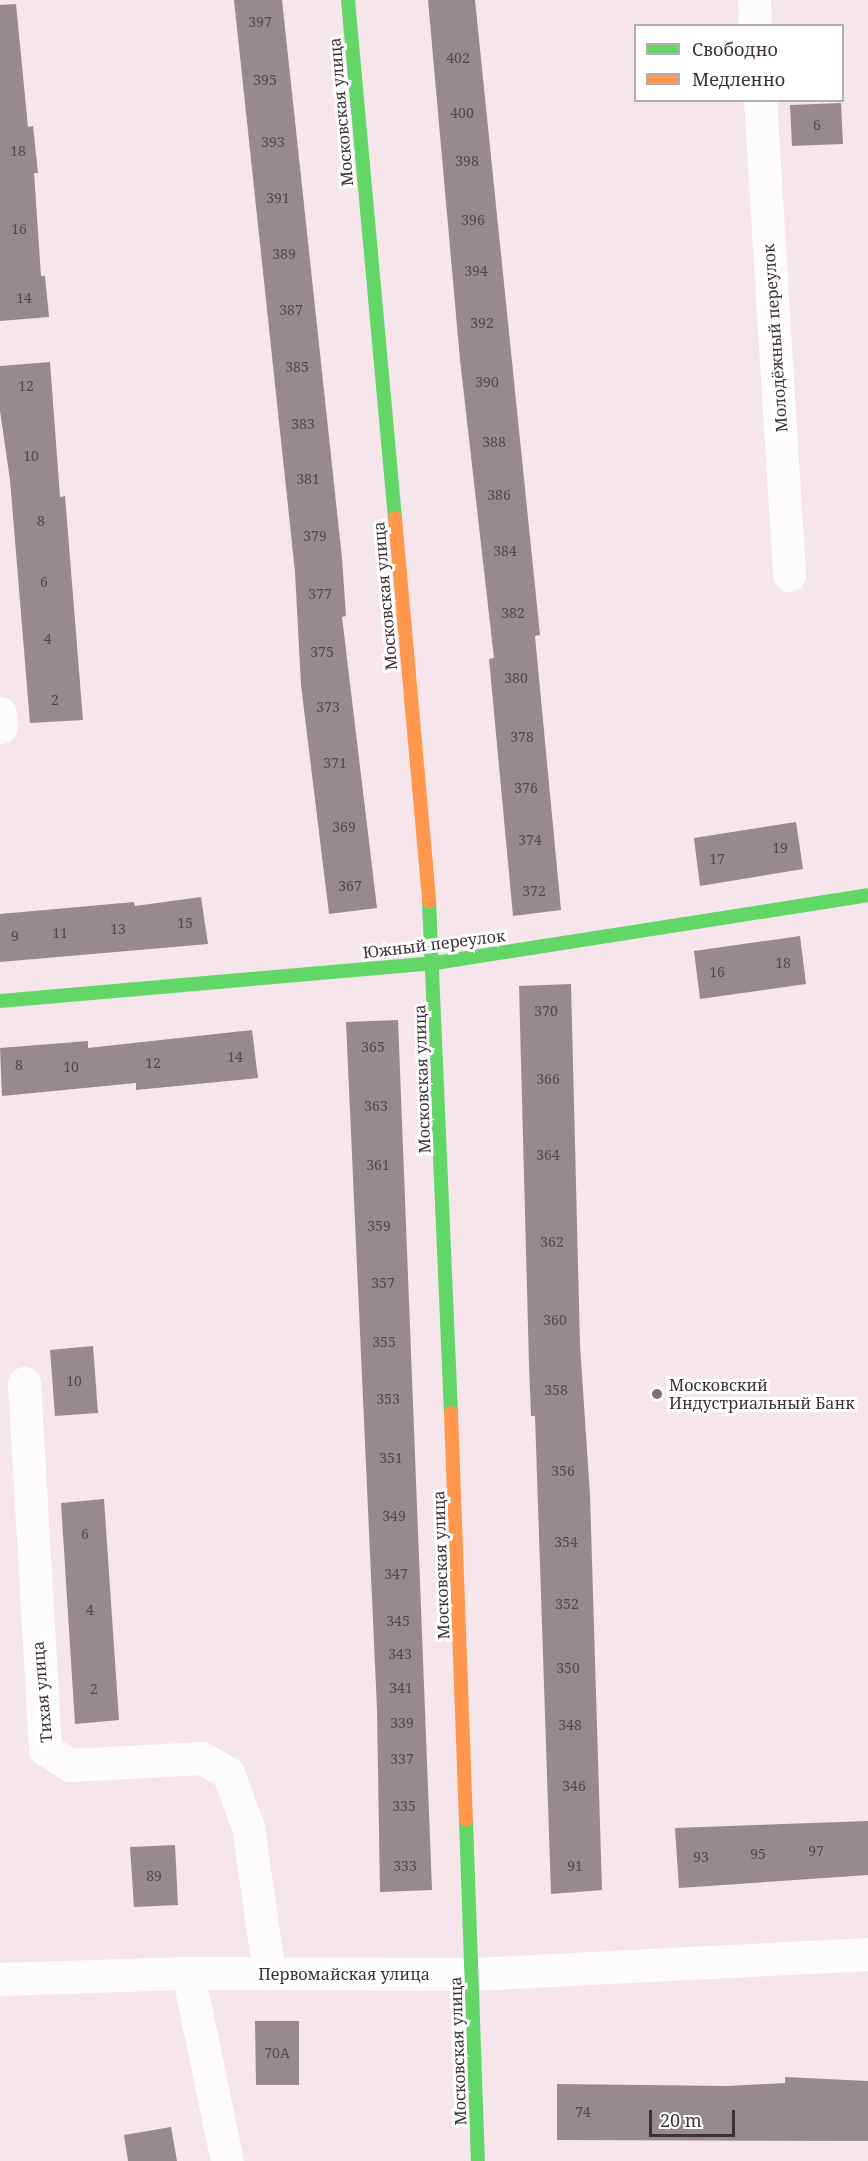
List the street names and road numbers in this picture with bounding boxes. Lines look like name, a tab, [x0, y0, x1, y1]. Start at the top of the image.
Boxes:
street label: Московская улица	[325, 37, 357, 187]
street label: Молодёжный переулок	[759, 243, 791, 433]
street label: Московская улица	[369, 521, 401, 671]
street label: Южный переулок	[362, 926, 506, 962]
street label: Московская улица	[410, 1004, 434, 1154]
street label: Московская улица	[429, 1490, 453, 1640]
street label: Тихая улица	[28, 1640, 56, 1744]
street label: Первомайская улица	[258, 1964, 430, 1984]
street label: Московская улица	[446, 1976, 470, 2126]

